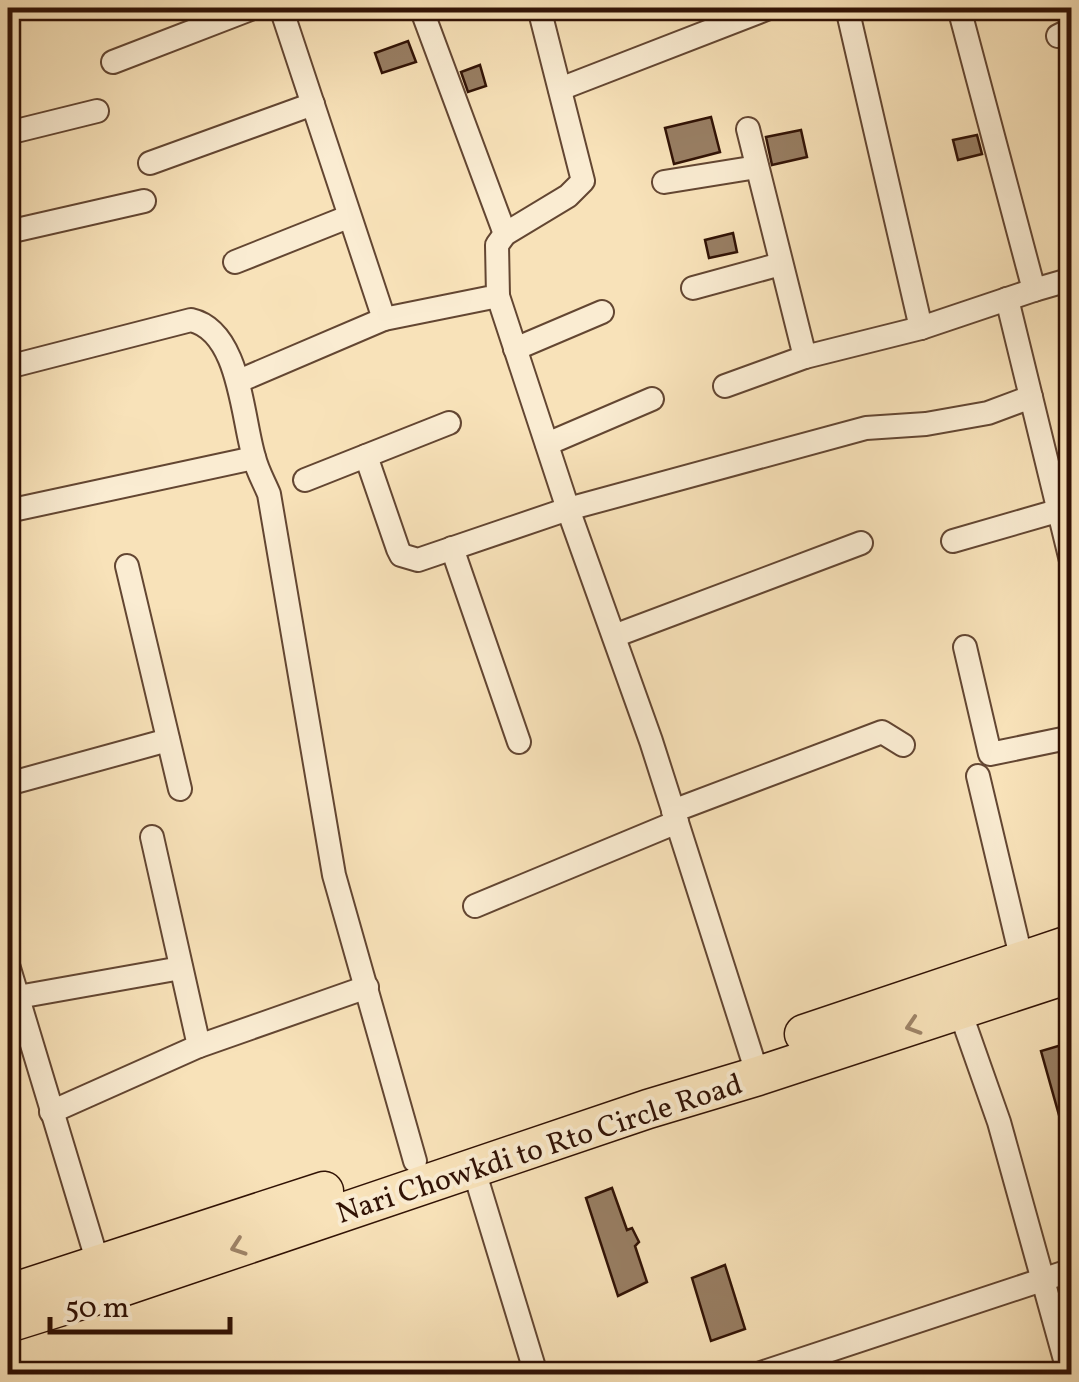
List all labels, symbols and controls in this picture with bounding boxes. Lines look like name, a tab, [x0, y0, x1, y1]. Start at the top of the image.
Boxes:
one-way arrow	[905, 1014, 922, 1035]
street label: Nari Chowkdi to Rto Circle Road	[331, 1064, 748, 1235]
one-way arrow	[231, 1235, 248, 1256]
scale bar	[50, 1272, 230, 1334]
text: 50 m	[65, 1288, 129, 1330]

